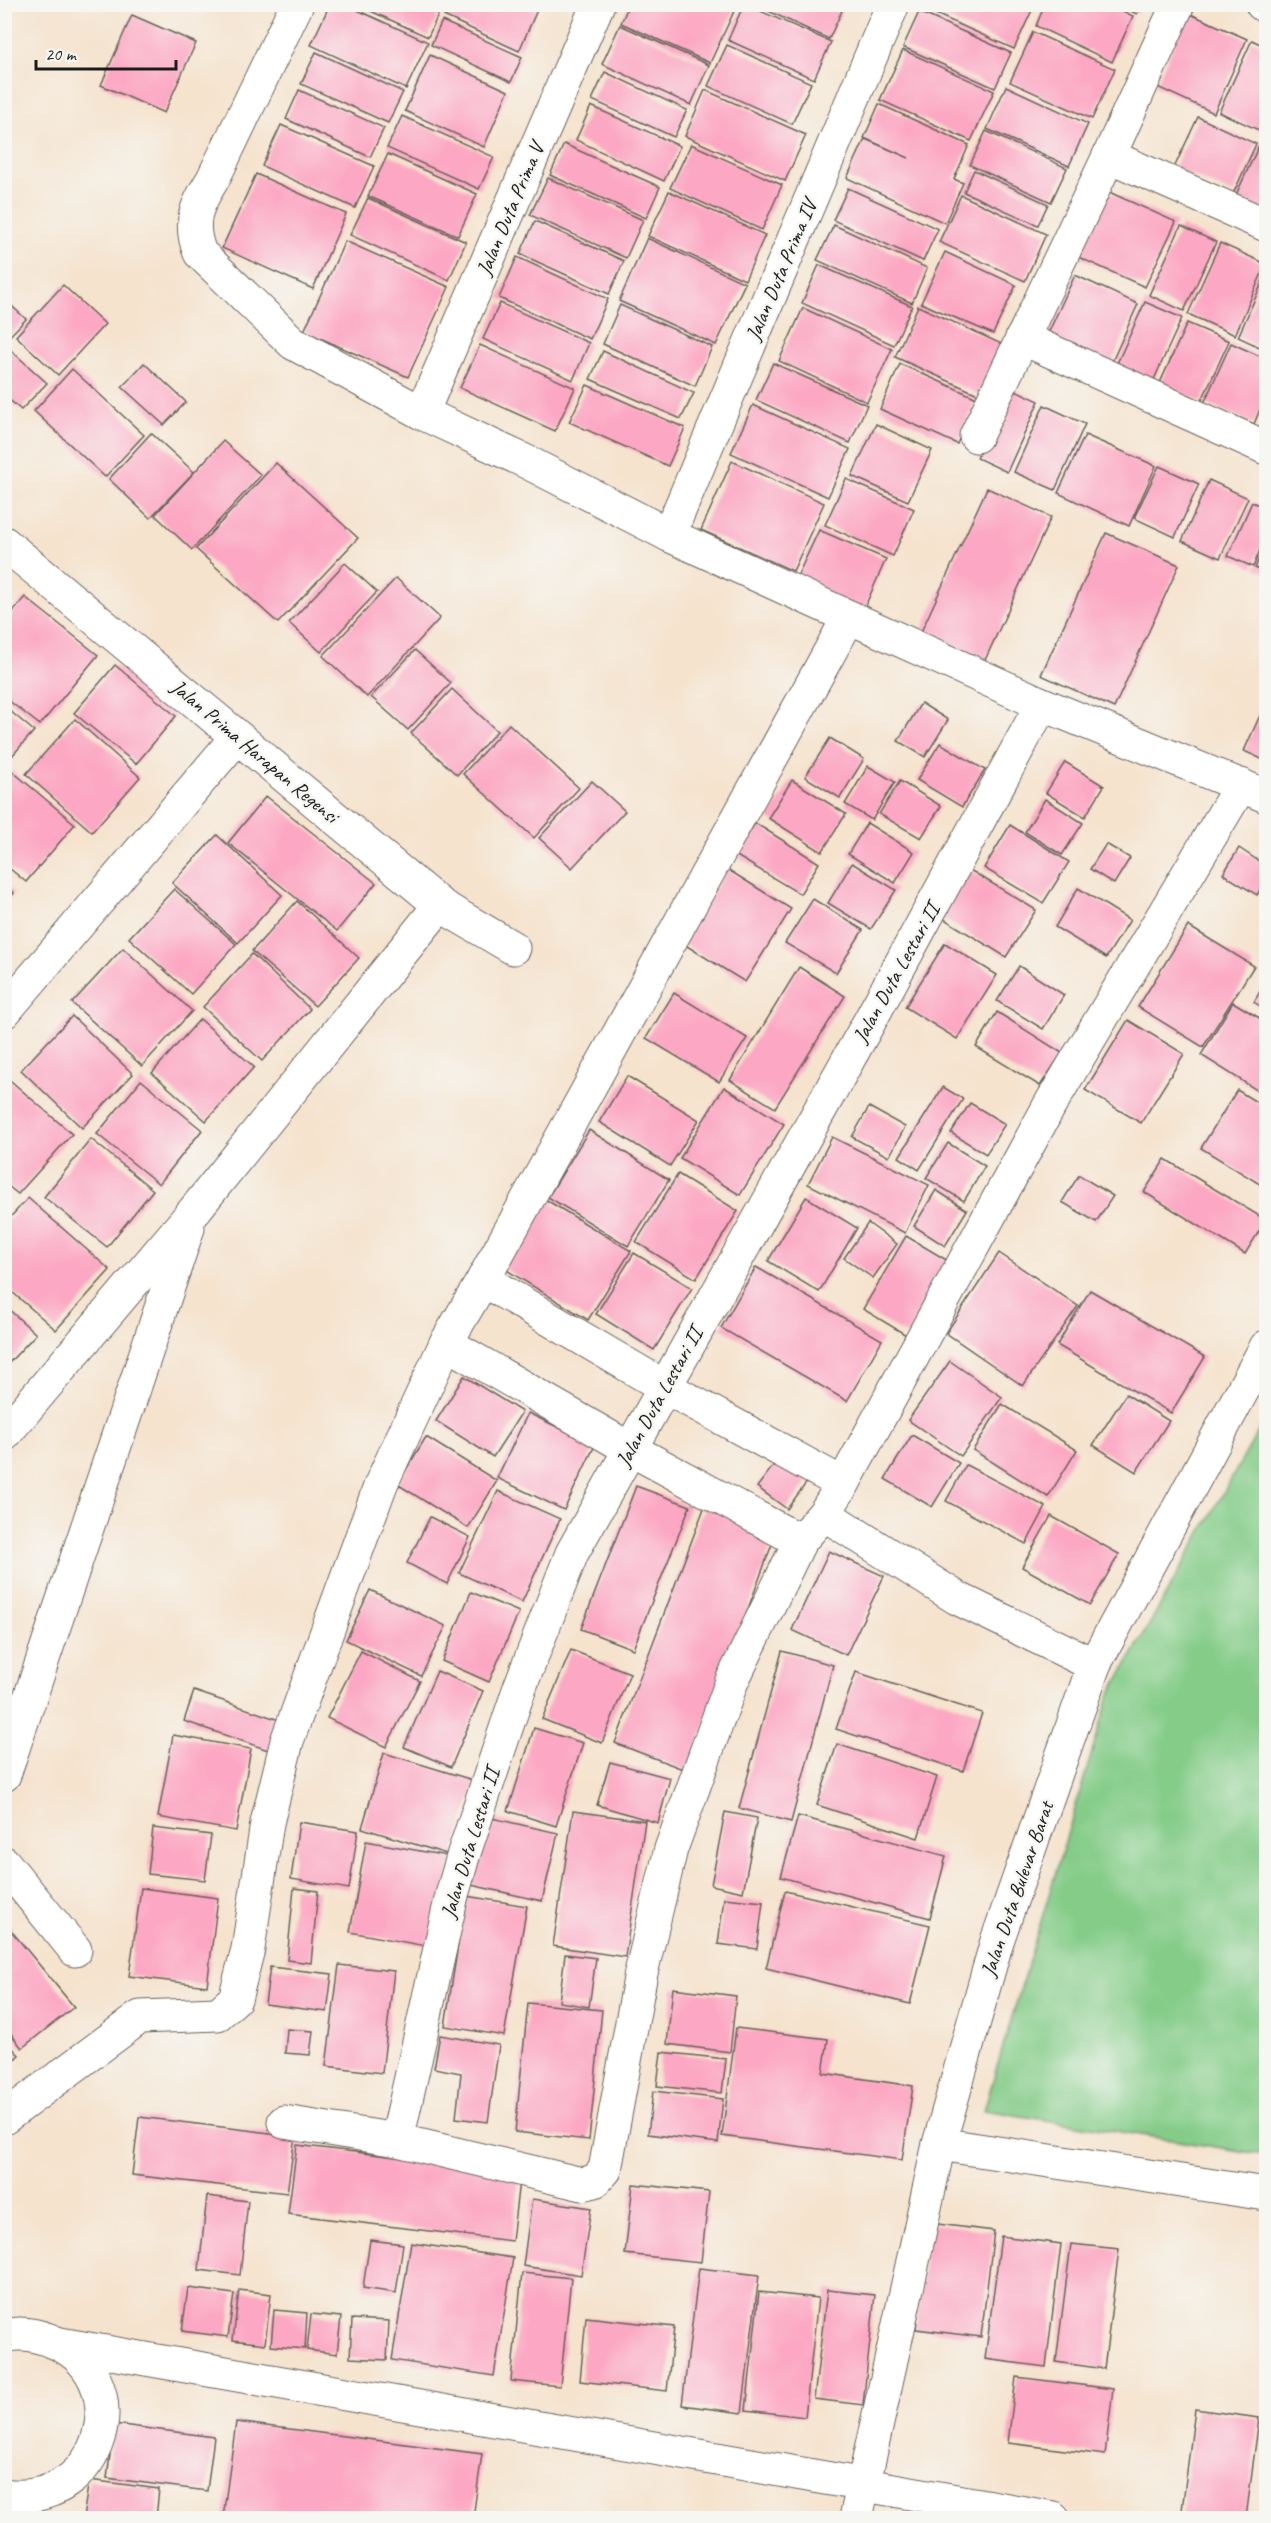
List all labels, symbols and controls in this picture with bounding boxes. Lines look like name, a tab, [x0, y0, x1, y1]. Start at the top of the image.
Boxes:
scale bar	[36, 33, 176, 71]
text: 20 m	[45, 43, 78, 65]
street label: Jalan Duta Prima V	[470, 136, 551, 280]
street label: Jalan Duta Prima IV	[739, 192, 824, 345]
street label: Jalan Prima Harapan Regensi	[165, 673, 346, 830]
street label: Jalan Duta Lestari II	[847, 895, 947, 1048]
street label: Jalan Duta Lestari II	[610, 1319, 710, 1472]
street label: Jalan Duta Lestari II	[435, 1761, 506, 1922]
street label: Jalan Duta Bulevar Barat	[975, 1796, 1060, 1981]

